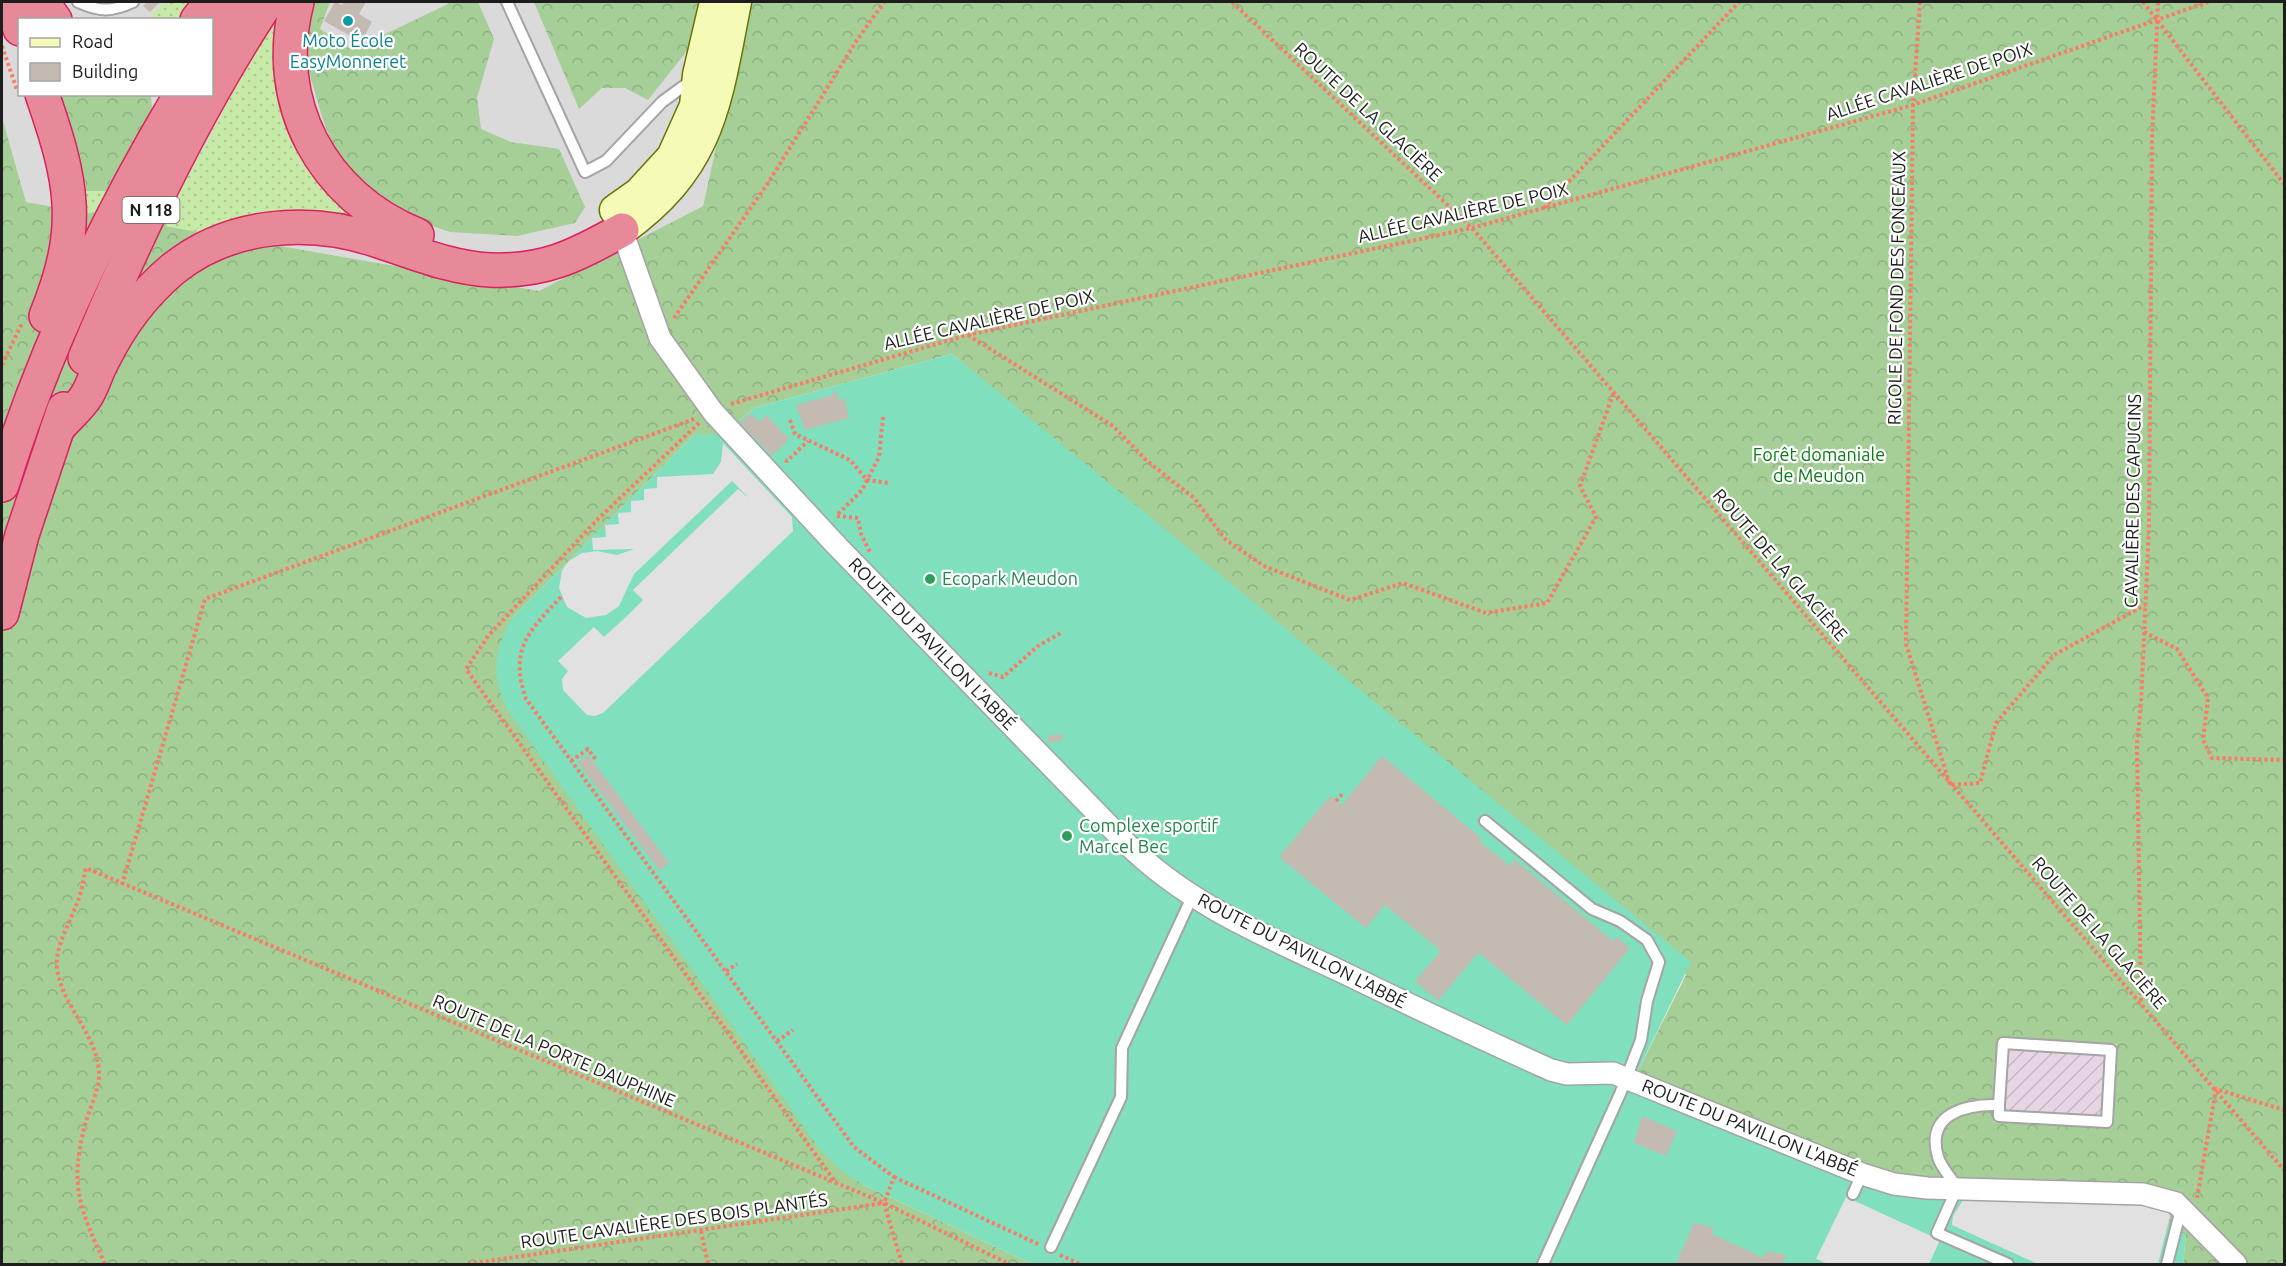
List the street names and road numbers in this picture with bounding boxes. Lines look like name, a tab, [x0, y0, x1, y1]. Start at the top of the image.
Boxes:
street label: ROUTE DE LA GLACIÈRE	[1291, 37, 1447, 185]
street label: ALLÉE CAVALIÈRE DE POIX	[1823, 37, 2034, 124]
street label: RIGOLE DE FOND DES FONCEAUX	[1884, 151, 1908, 425]
street label: ALLÉE CAVALIÈRE DE POIX	[1355, 177, 1570, 246]
road number: N 118	[122, 197, 180, 223]
street label: ALLÉE CAVALIÈRE DE POIX	[881, 284, 1096, 353]
street label: CAVALIÈRE DES CAPUCINS	[2119, 394, 2144, 608]
street label: ROUTE DE LA GLACIÈRE	[1709, 484, 1853, 644]
street label: ROUTE DU PAVILLON L'ABBÉ	[845, 552, 1021, 733]
street label: ROUTE DE LA GLACIÈRE	[2028, 852, 2172, 1012]
street label: ROUTE DU PAVILLON L'ABBÉ	[1195, 888, 1410, 1012]
street label: ROUTE DE LA PORTE DAUPHINE	[430, 990, 679, 1110]
street label: ROUTE DU PAVILLON L'ABBÉ	[1639, 1074, 1862, 1180]
street label: ROUTE CAVALIÈRE DES BOIS PLANTÉS	[519, 1188, 829, 1251]

